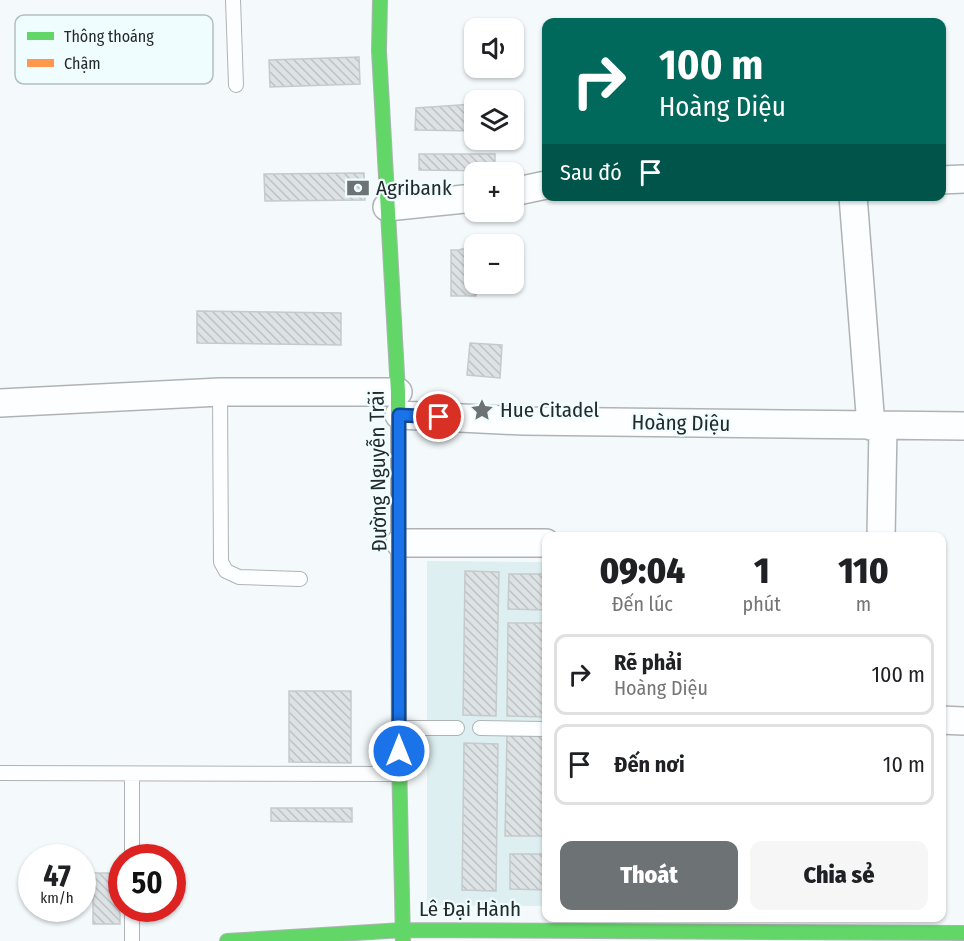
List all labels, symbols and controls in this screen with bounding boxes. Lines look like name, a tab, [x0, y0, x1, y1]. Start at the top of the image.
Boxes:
legend	[15, 15, 213, 84]
map controls	[464, 18, 524, 294]
button: sound	[464, 18, 524, 78]
text: Thông thoáng	[64, 27, 154, 46]
text: 100 m	[659, 40, 763, 90]
icon: right	[560, 42, 638, 120]
text: Chậm	[64, 54, 101, 73]
button: layers	[464, 90, 524, 150]
text: Hoàng Diệu	[659, 91, 786, 123]
icon: arrive	[634, 156, 667, 189]
text: Sau đó	[560, 159, 622, 186]
button: +	[464, 162, 524, 222]
bank icon: Agribank	[345, 175, 371, 201]
place label: Agribank	[376, 175, 452, 201]
button: −	[464, 234, 524, 294]
street label: Đường Nguyễn Trãi	[364, 390, 392, 552]
pin	[413, 391, 464, 442]
place icon: Hue Citadel	[469, 397, 495, 423]
place label: Hue Citadel	[500, 397, 600, 423]
icon: arrive	[422, 400, 455, 433]
street label: Hoàng Diệu	[631, 409, 731, 437]
text: 09:04	[599, 549, 685, 593]
text: 1	[754, 549, 769, 593]
text: 110	[838, 549, 889, 593]
text: Đến lúc	[612, 592, 673, 616]
text: phút	[743, 592, 781, 616]
text: m	[856, 592, 871, 616]
text: Rẽ phải	[614, 649, 682, 676]
icon: right	[563, 658, 596, 691]
text: 100 m	[871, 661, 925, 688]
text: Hoàng Diệu	[614, 676, 708, 700]
position arrow	[367, 719, 431, 783]
icon: arrive	[563, 748, 596, 781]
text: Đến nơi	[614, 751, 685, 778]
text: 10 m	[883, 751, 925, 778]
button: Thoát	[560, 841, 738, 910]
button: Chia sẻ	[750, 841, 928, 910]
speed limit sign: 50	[108, 844, 186, 922]
text: 47	[43, 858, 71, 894]
text: km/h	[40, 889, 74, 907]
street label: Lê Đại Hành	[419, 896, 521, 922]

